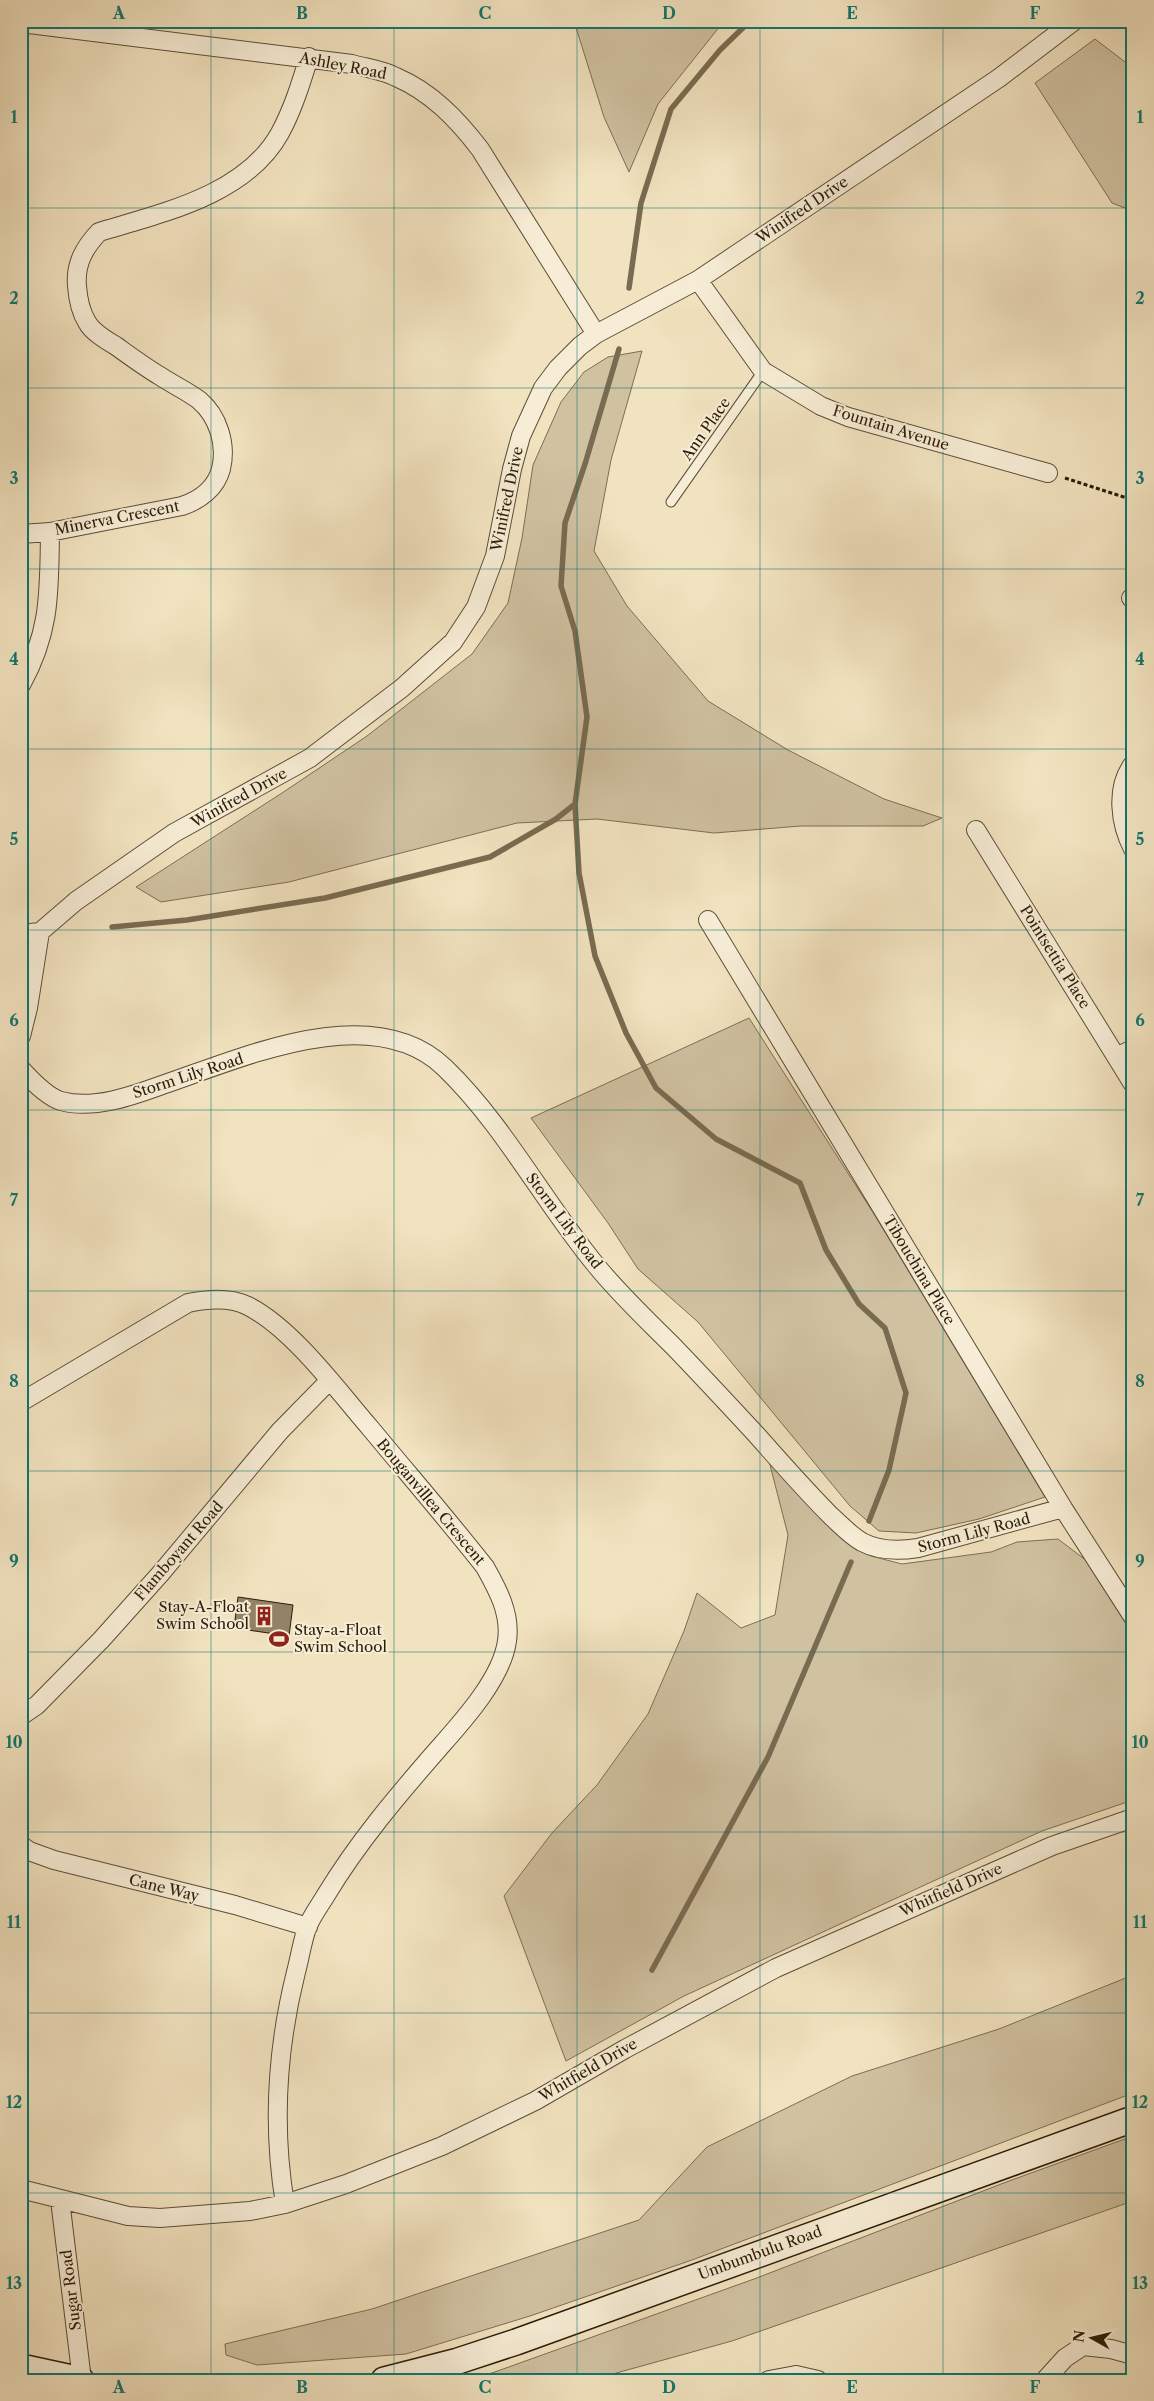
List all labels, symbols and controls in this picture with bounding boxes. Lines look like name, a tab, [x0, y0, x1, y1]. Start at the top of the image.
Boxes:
text: A	[112, 3, 126, 23]
text: B	[296, 3, 308, 23]
text: C	[479, 3, 491, 23]
text: D	[662, 3, 676, 23]
text: E	[846, 3, 858, 23]
text: F	[1030, 3, 1041, 23]
street label: Ashley Road	[297, 48, 388, 83]
text: 1	[10, 107, 18, 127]
text: 1	[1136, 107, 1144, 127]
street label: Winifred Drive	[751, 172, 851, 248]
text: 2	[9, 288, 19, 308]
text: 2	[1135, 288, 1145, 308]
street label: Ann Place	[676, 394, 734, 465]
street label: Fountain Avenue	[831, 401, 952, 454]
street label: Winifred Drive	[486, 445, 527, 554]
text: 3	[9, 468, 19, 488]
text: 3	[1135, 468, 1145, 488]
street label: Minerva Crescent	[53, 496, 182, 539]
text: 4	[9, 649, 19, 669]
text: 4	[1135, 649, 1145, 669]
street label: Winifred Drive	[187, 763, 290, 832]
text: 5	[10, 829, 19, 849]
text: 5	[1136, 829, 1145, 849]
street label: Pointsettia Place	[1016, 902, 1095, 1012]
text: 6	[9, 1010, 19, 1030]
text: 6	[1135, 1010, 1145, 1030]
street label: Storm Lily Road	[130, 1049, 246, 1102]
street label: Storm Lily Road	[522, 1169, 607, 1273]
text: 7	[10, 1190, 19, 1210]
text: 7	[1136, 1190, 1145, 1210]
street label: Tibouchina Place	[879, 1211, 960, 1328]
text: 8	[9, 1371, 19, 1391]
text: 8	[1135, 1371, 1145, 1391]
street label: Bouganvillea Crescent	[373, 1435, 490, 1569]
street label: Flamboyant Road	[130, 1497, 227, 1604]
street label: Storm Lily Road	[916, 1508, 1032, 1557]
text: 9	[9, 1551, 19, 1571]
text: 9	[1135, 1551, 1145, 1571]
place label: Stay-A-Float Swim School	[156, 1597, 250, 1633]
building icon: Stay-A-Float Swim School	[253, 1605, 275, 1627]
place label: Stay-a-Float Swim School	[294, 1620, 387, 1656]
sports icon: Stay-a-Float Swim School	[268, 1628, 290, 1650]
text: 10	[5, 1732, 23, 1752]
text: 10	[1131, 1732, 1149, 1752]
street label: Whitfield Drive	[896, 1858, 1005, 1921]
street label: Cane Way	[127, 1870, 202, 1906]
text: 11	[7, 1912, 22, 1932]
text: 11	[1133, 1912, 1148, 1932]
street label: Whitfield Drive	[534, 2034, 640, 2106]
text: 12	[6, 2092, 22, 2112]
text: 12	[1132, 2092, 1148, 2112]
street label: Umbumbulu Road	[695, 2221, 824, 2284]
street label: Sugar Road	[56, 2249, 85, 2331]
text: 13	[6, 2273, 22, 2293]
text: 13	[1132, 2273, 1148, 2293]
north arrow	[1066, 2314, 1116, 2364]
text: N	[1069, 2329, 1089, 2343]
text: A	[112, 2377, 126, 2397]
text: B	[296, 2377, 308, 2397]
text: C	[479, 2377, 491, 2397]
text: D	[662, 2377, 676, 2397]
text: E	[846, 2377, 858, 2397]
text: F	[1030, 2377, 1041, 2397]

